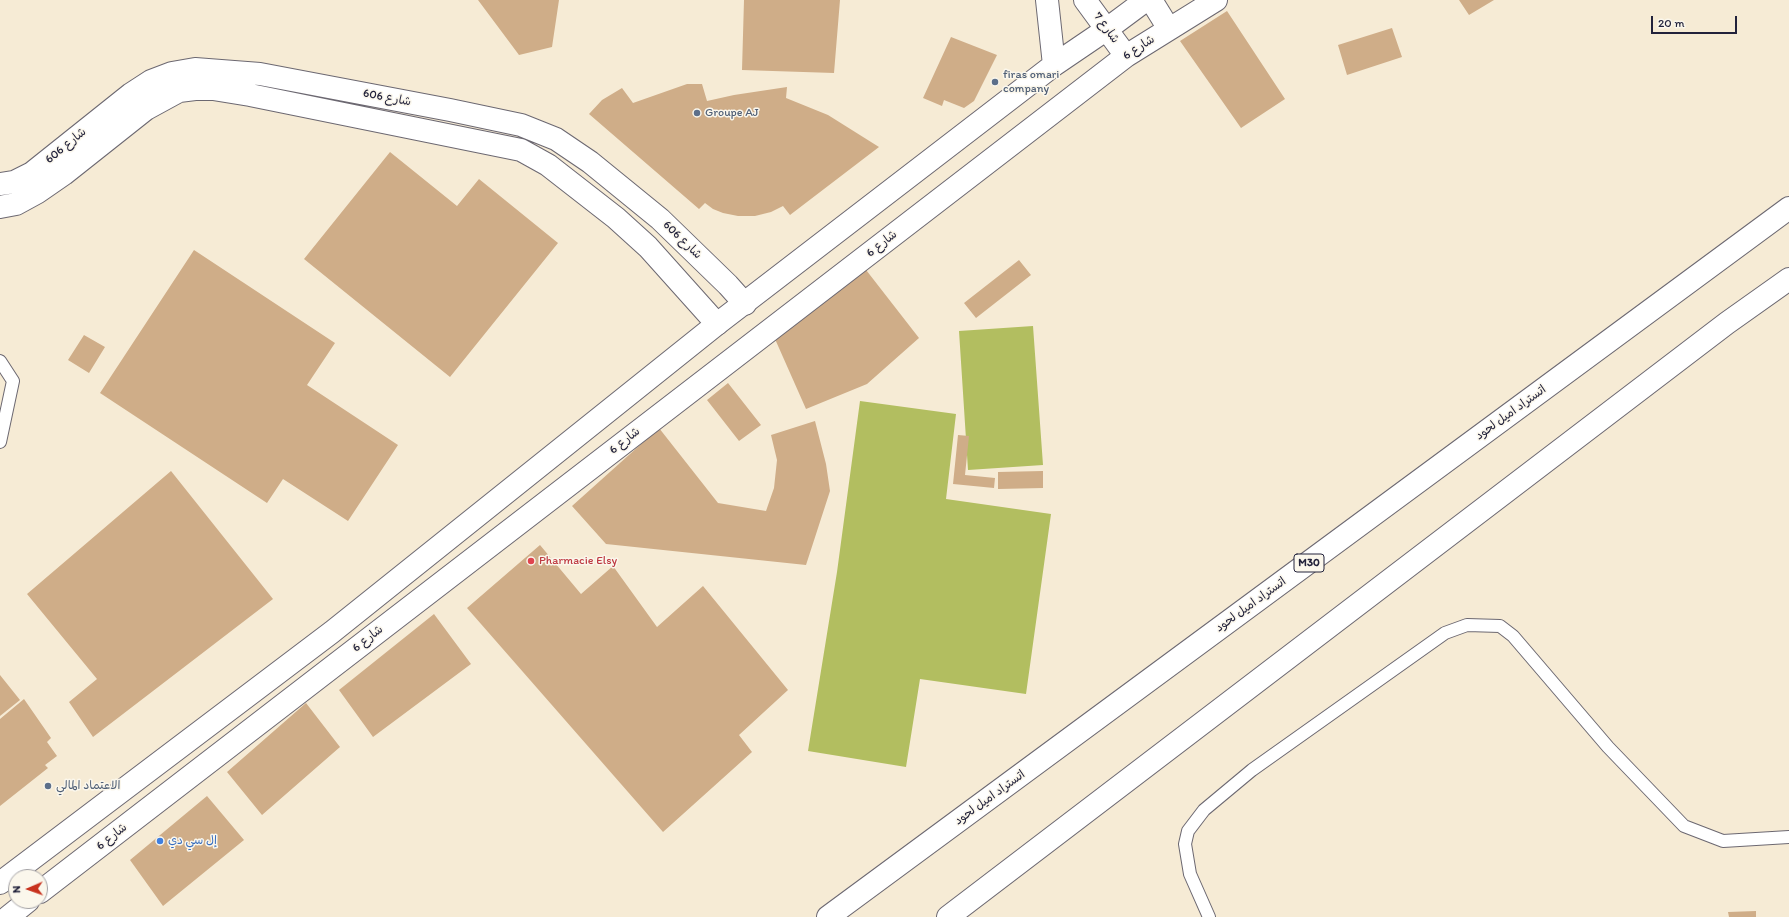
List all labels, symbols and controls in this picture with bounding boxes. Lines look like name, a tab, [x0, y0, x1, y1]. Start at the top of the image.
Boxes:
scale bar	[1653, 8, 1739, 34]
street label: شارع 7	[1090, 10, 1122, 46]
text: 20 m	[1658, 16, 1685, 30]
street label: شارع 6	[1120, 32, 1158, 64]
place label: firas omari company	[1003, 68, 1059, 96]
marker: firas omari company	[990, 77, 1000, 87]
street label: شارع 606	[362, 86, 412, 110]
place label: Groupe AJ	[705, 106, 759, 120]
marker: Groupe AJ	[692, 108, 702, 118]
street label: شارع 606	[43, 125, 89, 167]
street label: شارع 606	[659, 218, 705, 262]
street label: شارع 6	[864, 228, 900, 260]
street label: اتستراد اميل لحود	[1473, 383, 1549, 443]
street label: شارع 6	[607, 425, 643, 457]
place label: Pharmacie Elsy	[539, 554, 617, 568]
road number: M30	[1294, 554, 1324, 572]
marker: Pharmacie Elsy	[526, 556, 536, 566]
street label: اتستراد اميل لحود	[1213, 575, 1289, 635]
street label: شارع 6	[350, 623, 386, 655]
street label: اتستراد اميل لحود	[952, 768, 1028, 828]
place label: الاعتماد المالي	[56, 779, 120, 793]
marker: الاعتماد المالي	[43, 781, 53, 791]
street label: شارع 6	[94, 821, 130, 853]
place label: إل سي دي	[168, 834, 217, 848]
marker: إل سي دي	[155, 836, 165, 846]
north arrow	[8, 869, 48, 909]
text: N	[10, 885, 23, 893]

